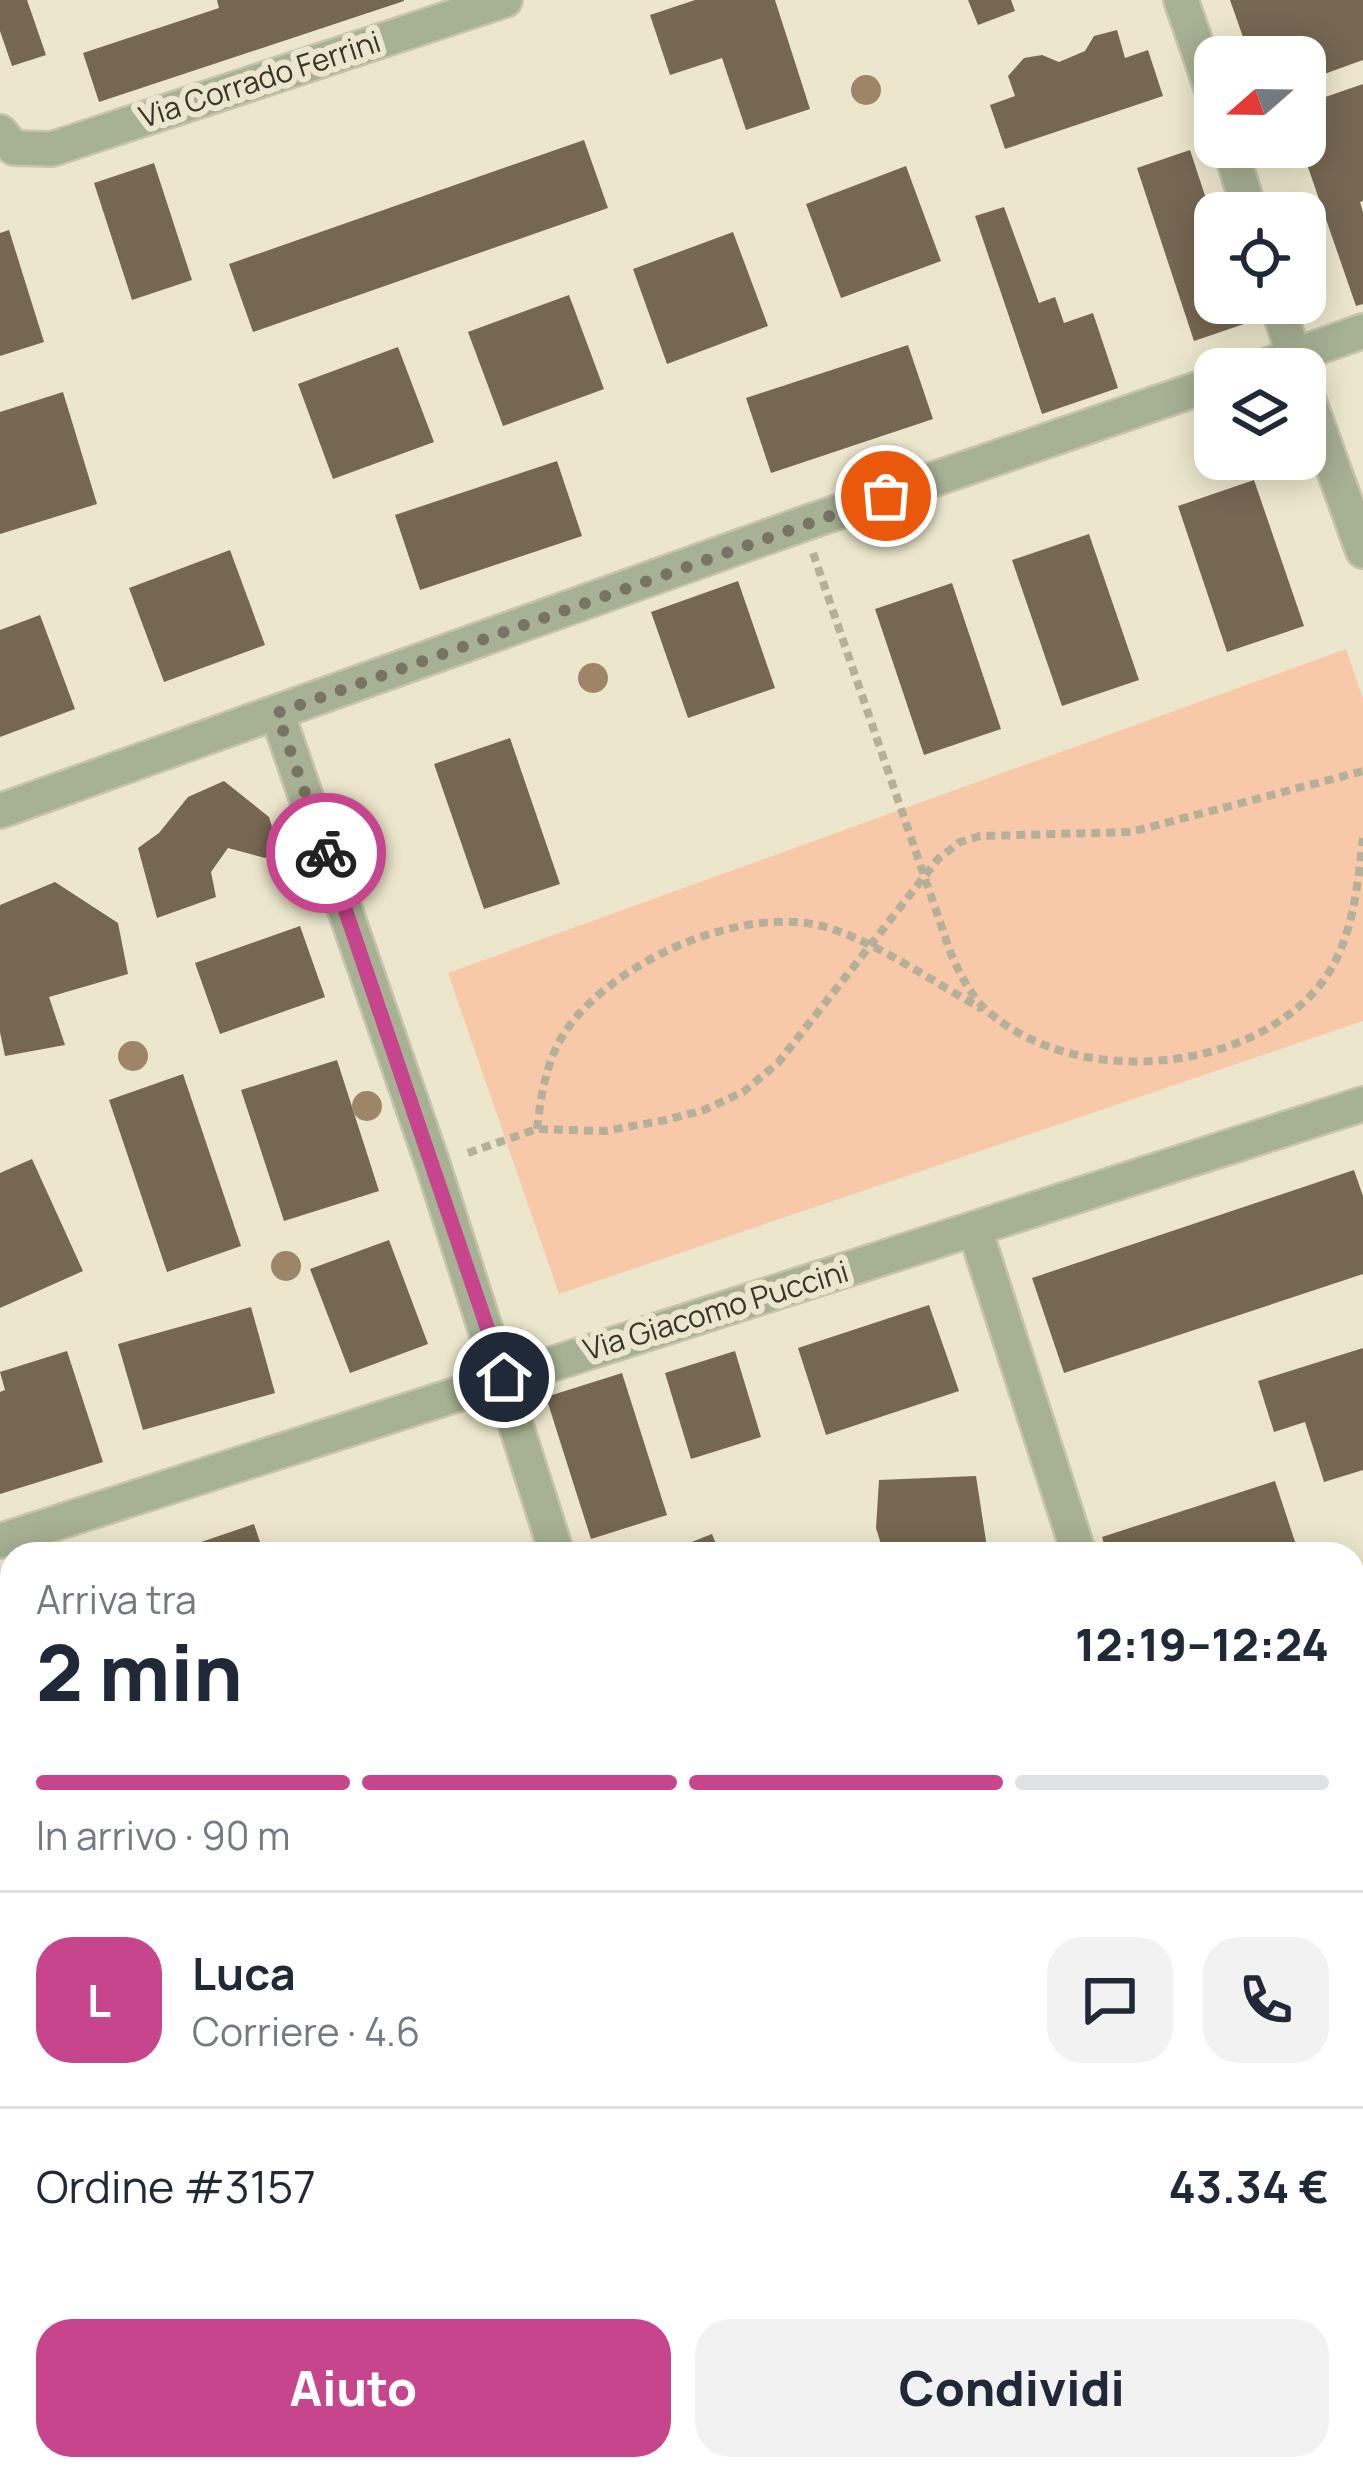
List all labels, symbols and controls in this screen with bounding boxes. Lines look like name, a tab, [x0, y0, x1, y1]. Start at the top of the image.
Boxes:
street label: Via Corrado Ferrini	[134, 20, 385, 137]
north arrow	[1194, 36, 1326, 168]
map controls	[1194, 36, 1326, 480]
button: locate	[1194, 192, 1326, 324]
button: layers	[1194, 348, 1326, 480]
pin	[835, 445, 937, 547]
icon: bag	[853, 463, 919, 529]
courier	[266, 793, 386, 913]
icon: bike	[293, 820, 359, 886]
street label: Via Giacomo Puccini	[578, 1250, 853, 1369]
pin	[453, 1326, 555, 1428]
icon: home	[471, 1344, 537, 1410]
text: Arriva tra	[36, 1572, 197, 1626]
text: 12:19–12:24	[1075, 1613, 1329, 1675]
text: 2 min	[36, 1618, 243, 1724]
text: In arrivo · 90 m	[36, 1808, 290, 1862]
button: chat	[1047, 1937, 1173, 2063]
button: phone	[1203, 1937, 1329, 2063]
text: Luca	[192, 1942, 296, 2004]
text: L	[87, 1969, 111, 2031]
text: Corriere · 4.6	[192, 2004, 420, 2058]
text: Ordine #3157	[36, 2155, 316, 2217]
text: 43.34 €	[1169, 2155, 1329, 2217]
button: Aiuto	[36, 2319, 671, 2457]
button: Condividi	[695, 2319, 1329, 2457]

